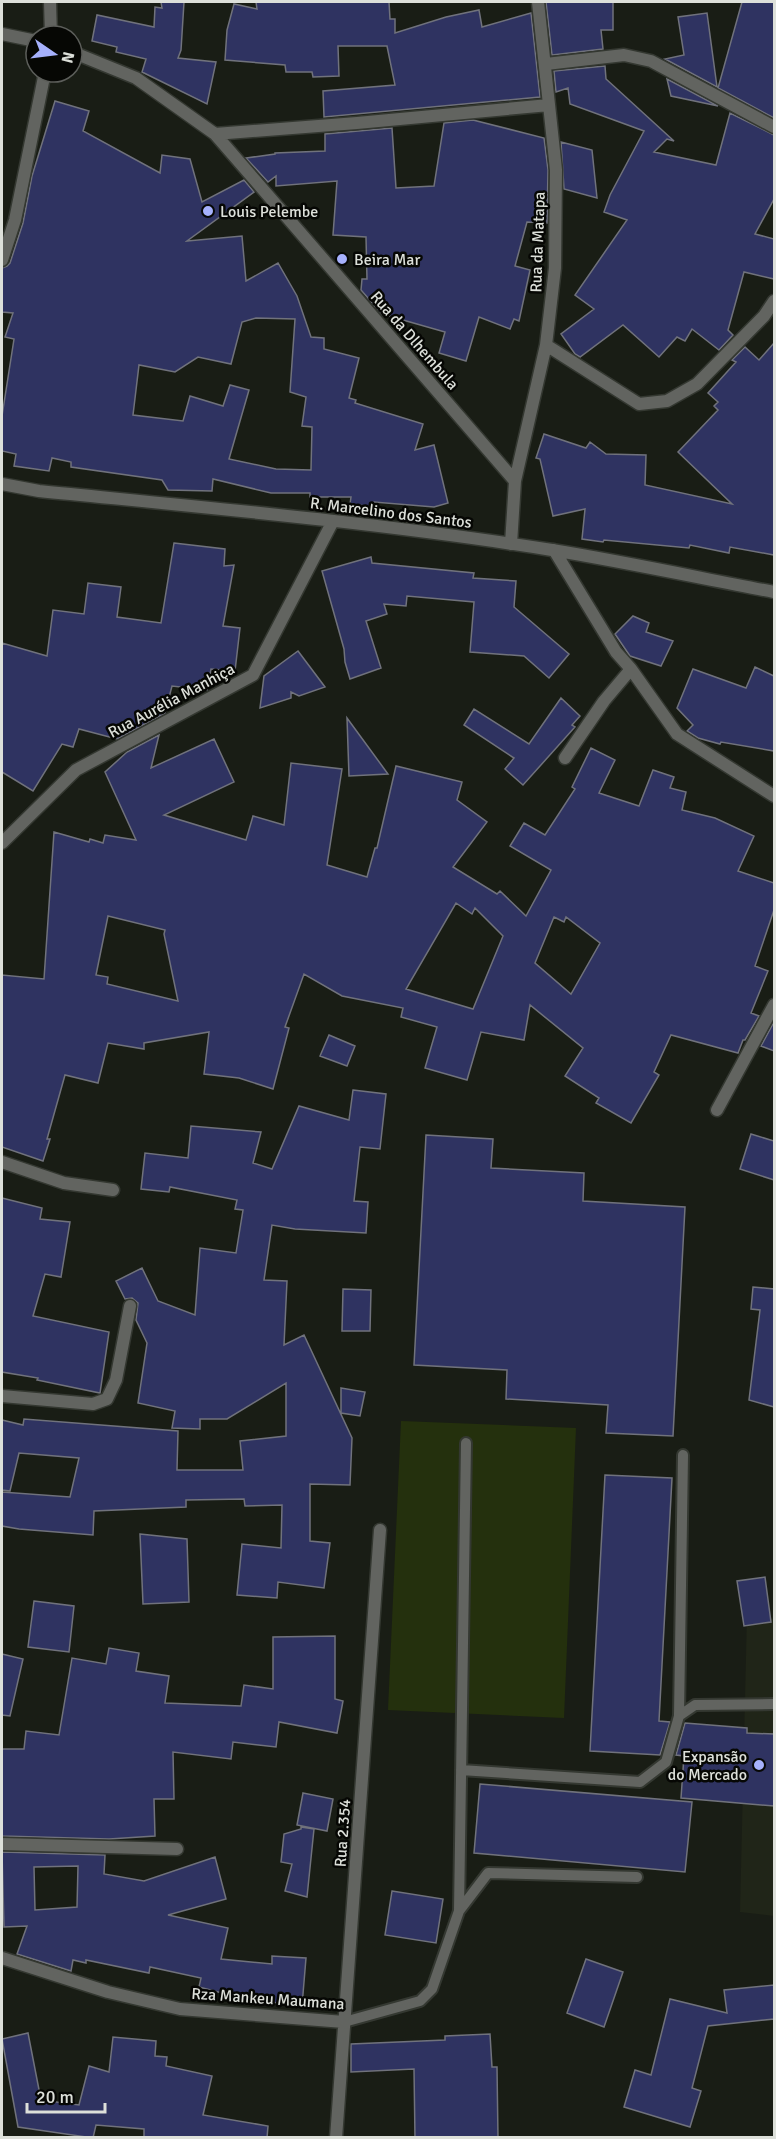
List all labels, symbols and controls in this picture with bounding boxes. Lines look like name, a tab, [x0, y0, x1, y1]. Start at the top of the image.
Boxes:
north arrow	[24, 24, 84, 84]
text: N	[57, 50, 79, 65]
street label: Rua da Matapa	[526, 191, 550, 293]
place label: Louis Pelembe	[220, 202, 318, 222]
marker: Louis Pelembe	[201, 204, 215, 218]
place label: Beira Mar	[354, 250, 420, 270]
marker: Beira Mar	[335, 252, 349, 266]
street label: Rua da Dlhembula	[366, 287, 463, 394]
street label: R. Marcelino dos Santos	[309, 493, 473, 533]
street label: Rua Aurélia Manhiça	[105, 659, 238, 743]
place label: Expansão do Mercado	[668, 1747, 747, 1785]
marker: Expansão do Mercado	[752, 1758, 766, 1772]
street label: Rua 2.354	[331, 1798, 355, 1868]
street label: Rza Mankeu Maumana	[191, 1984, 345, 2014]
scale bar	[27, 2076, 105, 2114]
text: 20 m	[36, 2086, 74, 2108]

